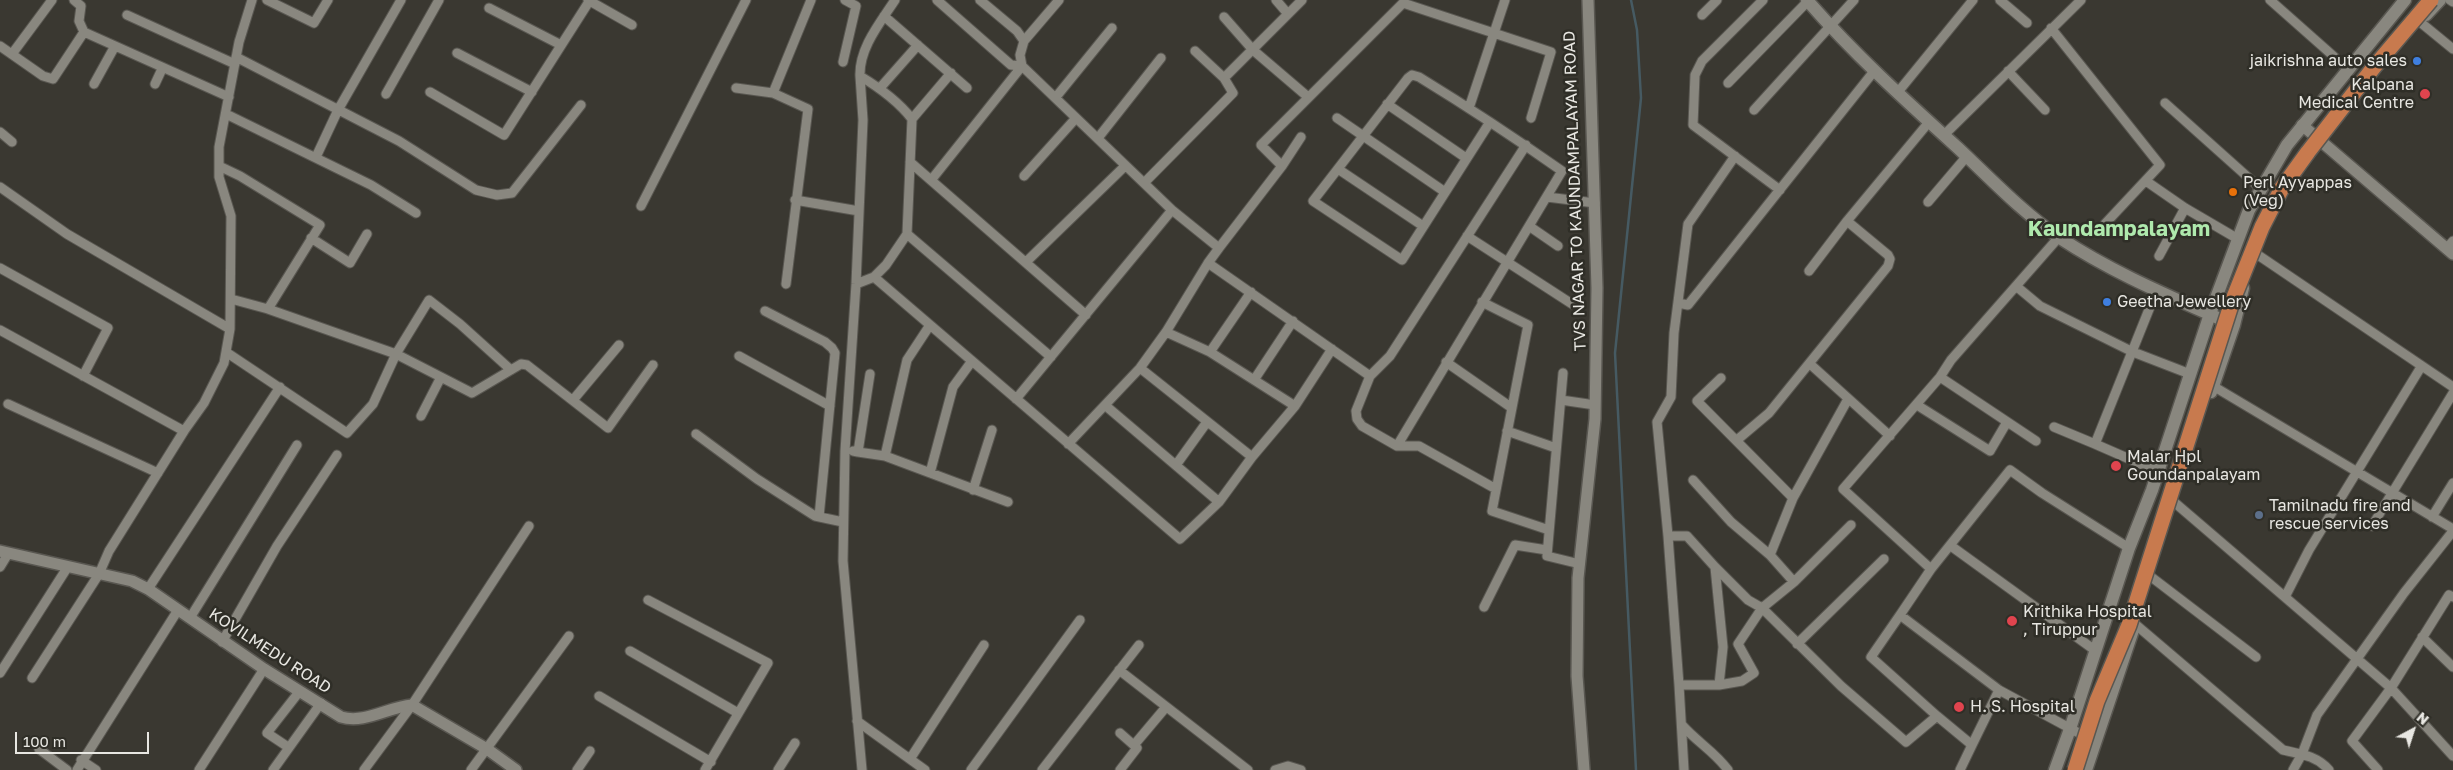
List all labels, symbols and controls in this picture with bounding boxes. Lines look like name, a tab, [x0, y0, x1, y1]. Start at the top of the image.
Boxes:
street label: TVS NAGAR TO KAUNDAMPALAYAM ROAD	[1560, 30, 1590, 352]
place label: jaikrishna auto sales	[2250, 51, 2407, 71]
marker: jaikrishna auto sales	[2411, 55, 2423, 67]
place label: Kalpana Medical Centre	[2298, 75, 2414, 113]
marker: Kalpana Medical Centre	[2418, 87, 2432, 101]
place label: Perl Ayyappas (Veg)	[2243, 173, 2352, 211]
marker: Perl Ayyappas (Veg)	[2227, 186, 2239, 198]
district label: Kaundampalayam	[2028, 216, 2210, 242]
place label: Geetha Jewellery	[2117, 292, 2251, 312]
marker: Geetha Jewellery	[2101, 296, 2113, 308]
place label: Malar Hpl Goundanpalayam	[2127, 447, 2261, 485]
marker: Malar Hpl Goundanpalayam	[2109, 459, 2123, 473]
place label: Tamilnadu fire and rescue services	[2269, 496, 2411, 534]
marker: Tamilnadu fire and rescue services	[2253, 509, 2265, 521]
place label: Krithika Hospital , Tiruppur	[2023, 602, 2152, 640]
street label: KOVILMEDU ROAD	[205, 604, 335, 698]
marker: Krithika Hospital , Tiruppur	[2005, 614, 2019, 628]
place label: H. S. Hospital	[1970, 697, 2075, 717]
marker: H. S. Hospital	[1952, 700, 1966, 714]
north arrow	[2388, 705, 2438, 755]
text: N	[2413, 708, 2432, 728]
scale bar	[18, 722, 151, 754]
text: 100 m	[23, 732, 66, 750]

